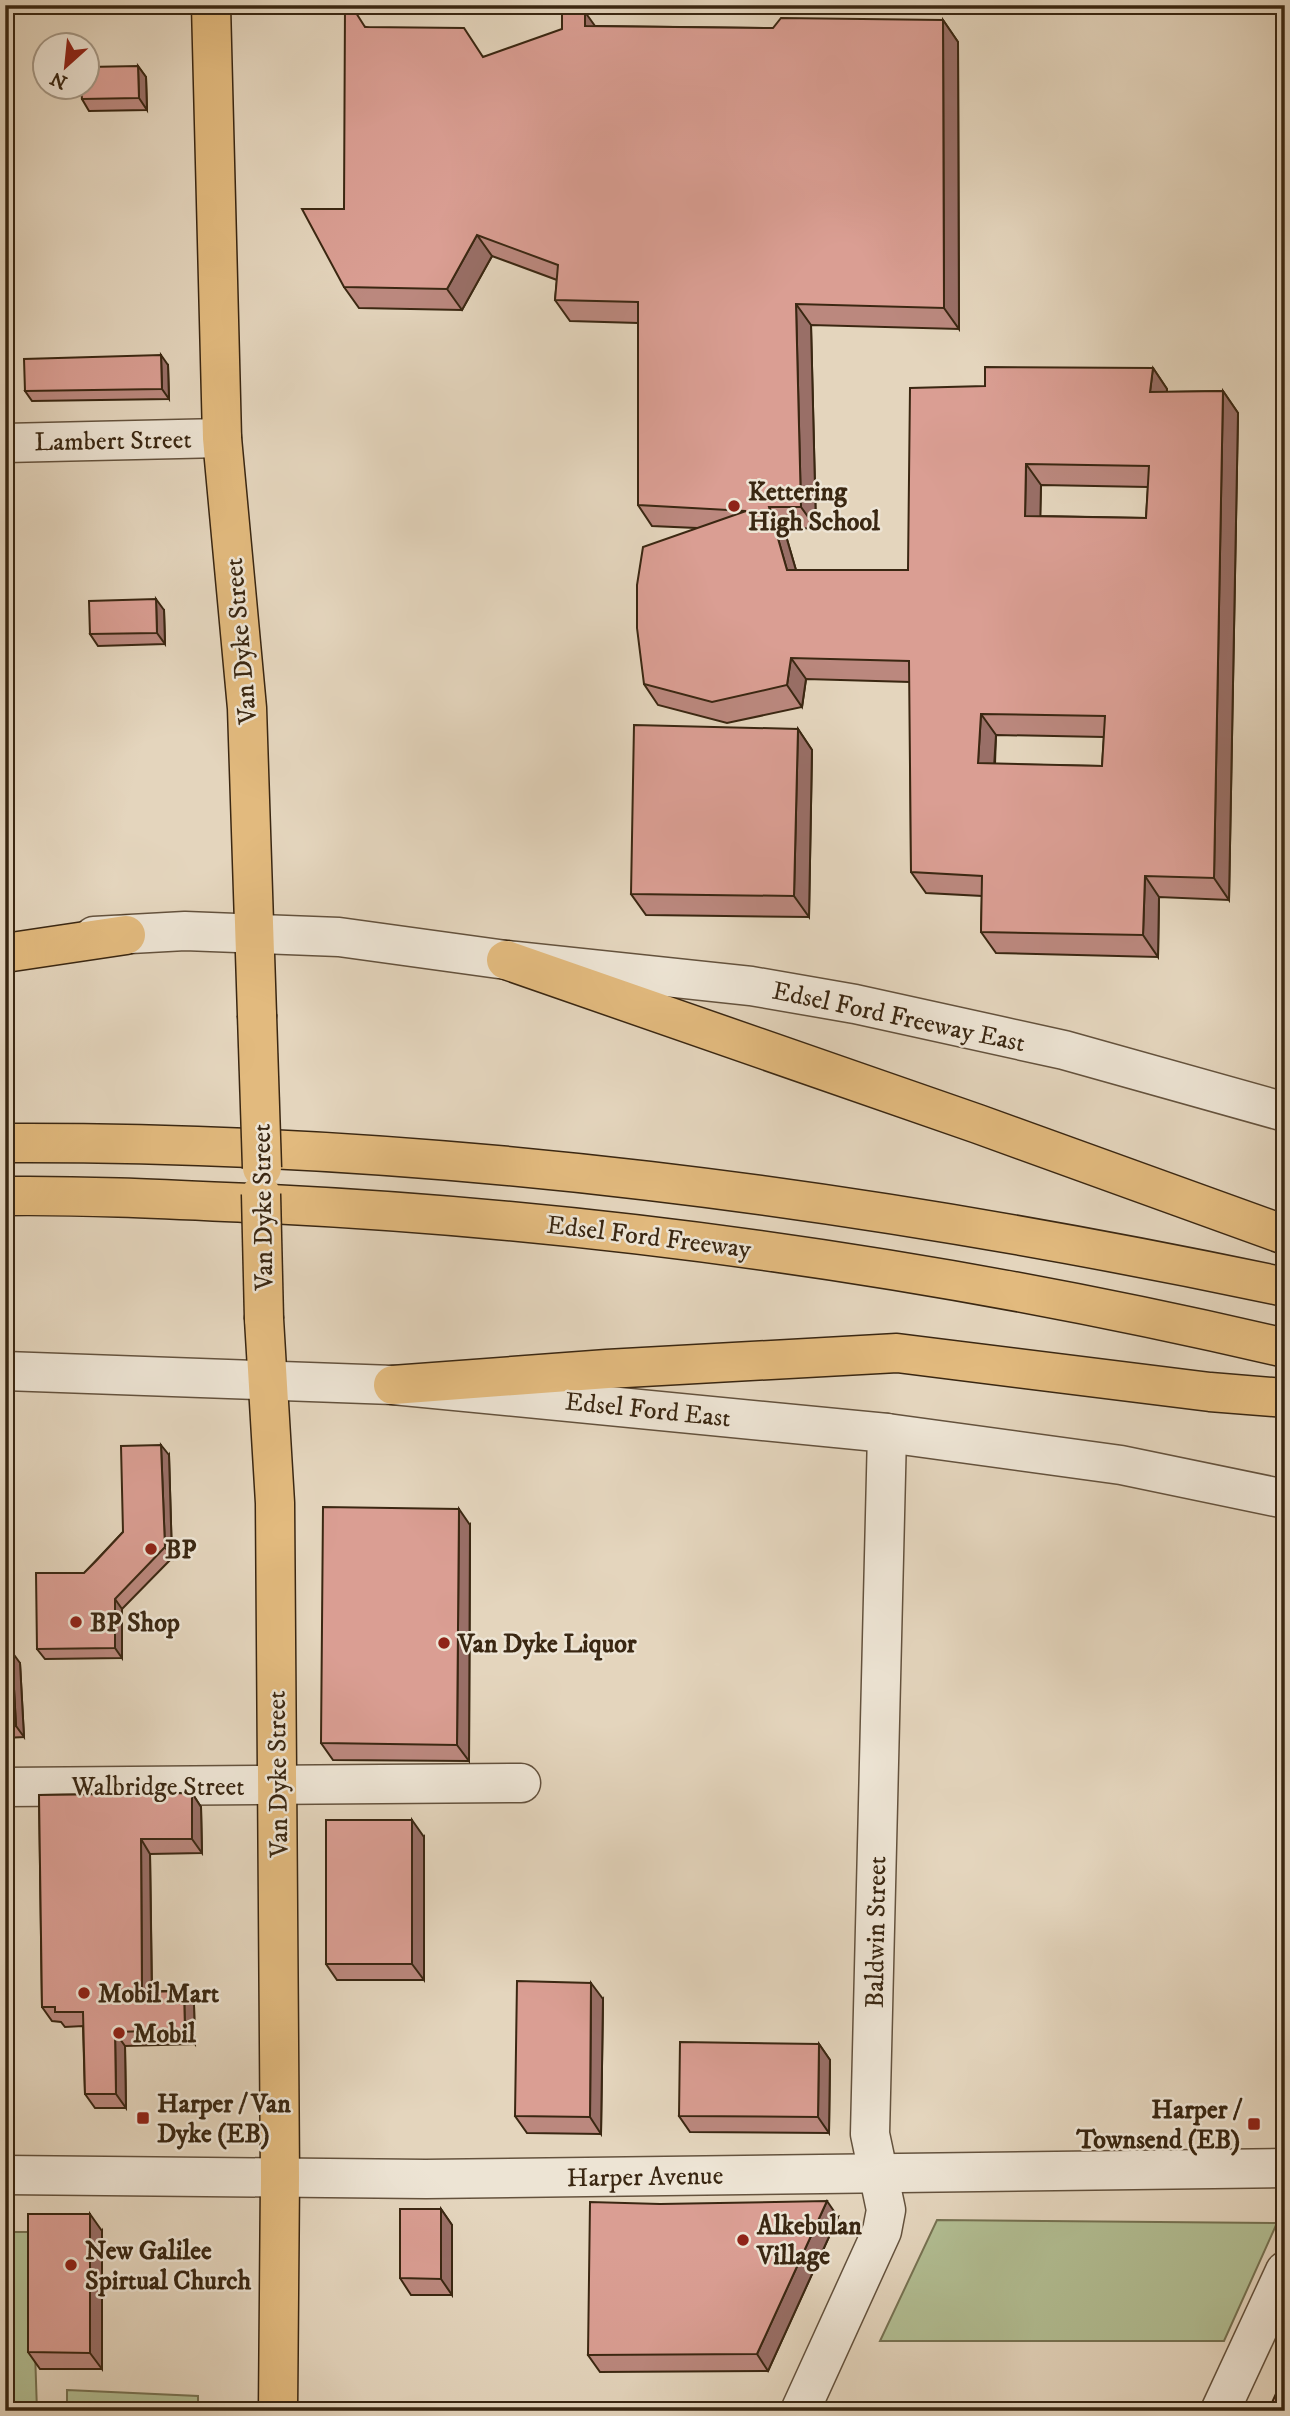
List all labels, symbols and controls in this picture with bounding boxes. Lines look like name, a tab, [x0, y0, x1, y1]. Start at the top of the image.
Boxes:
north arrow	[32, 32, 102, 102]
text: N	[46, 66, 71, 94]
street label: Lambert Street	[34, 424, 192, 459]
place label: Kettering High School	[748, 476, 881, 539]
marker: Kettering High School	[726, 498, 742, 514]
street label: Van Dyke Street	[218, 556, 265, 726]
street label: Edsel Ford Freeway East	[769, 975, 1028, 1060]
street label: Van Dyke Street	[246, 1123, 281, 1292]
street label: Edsel Ford Freeway	[545, 1209, 754, 1266]
street label: Edsel Ford East	[563, 1385, 732, 1436]
place label: BP	[165, 1534, 196, 1567]
marker: BP	[143, 1541, 159, 1557]
place label: BP Shop	[90, 1607, 180, 1640]
marker: BP Shop	[68, 1614, 84, 1630]
place label: Van Dyke Liquor	[457, 1628, 637, 1661]
marker: Van Dyke Liquor	[436, 1635, 452, 1651]
street label: Van Dyke Street	[261, 1690, 296, 1859]
street label: Walbridge Street	[70, 1771, 245, 1804]
street label: Baldwin Street	[859, 1856, 894, 2008]
place label: Mobil Mart	[98, 1978, 220, 2011]
marker: Mobil Mart	[76, 1985, 92, 2001]
place label: Mobil	[133, 2018, 197, 2051]
marker: Mobil	[111, 2025, 127, 2041]
place label: Harper / Van Dyke (EB)	[157, 2088, 291, 2151]
place label: Harper / Townsend (EB)	[1075, 2094, 1243, 2157]
marker: Harper / Van Dyke (EB)	[135, 2110, 151, 2126]
marker: Harper / Townsend (EB)	[1246, 2116, 1262, 2132]
street label: Harper Avenue	[566, 2160, 724, 2195]
place label: Alkebulan Village	[756, 2210, 862, 2273]
marker: Alkebulan Village	[735, 2232, 751, 2248]
place label: New Galilee Spirtual Church	[85, 2235, 251, 2298]
marker: New Galilee Spirtual Church	[63, 2257, 79, 2273]

